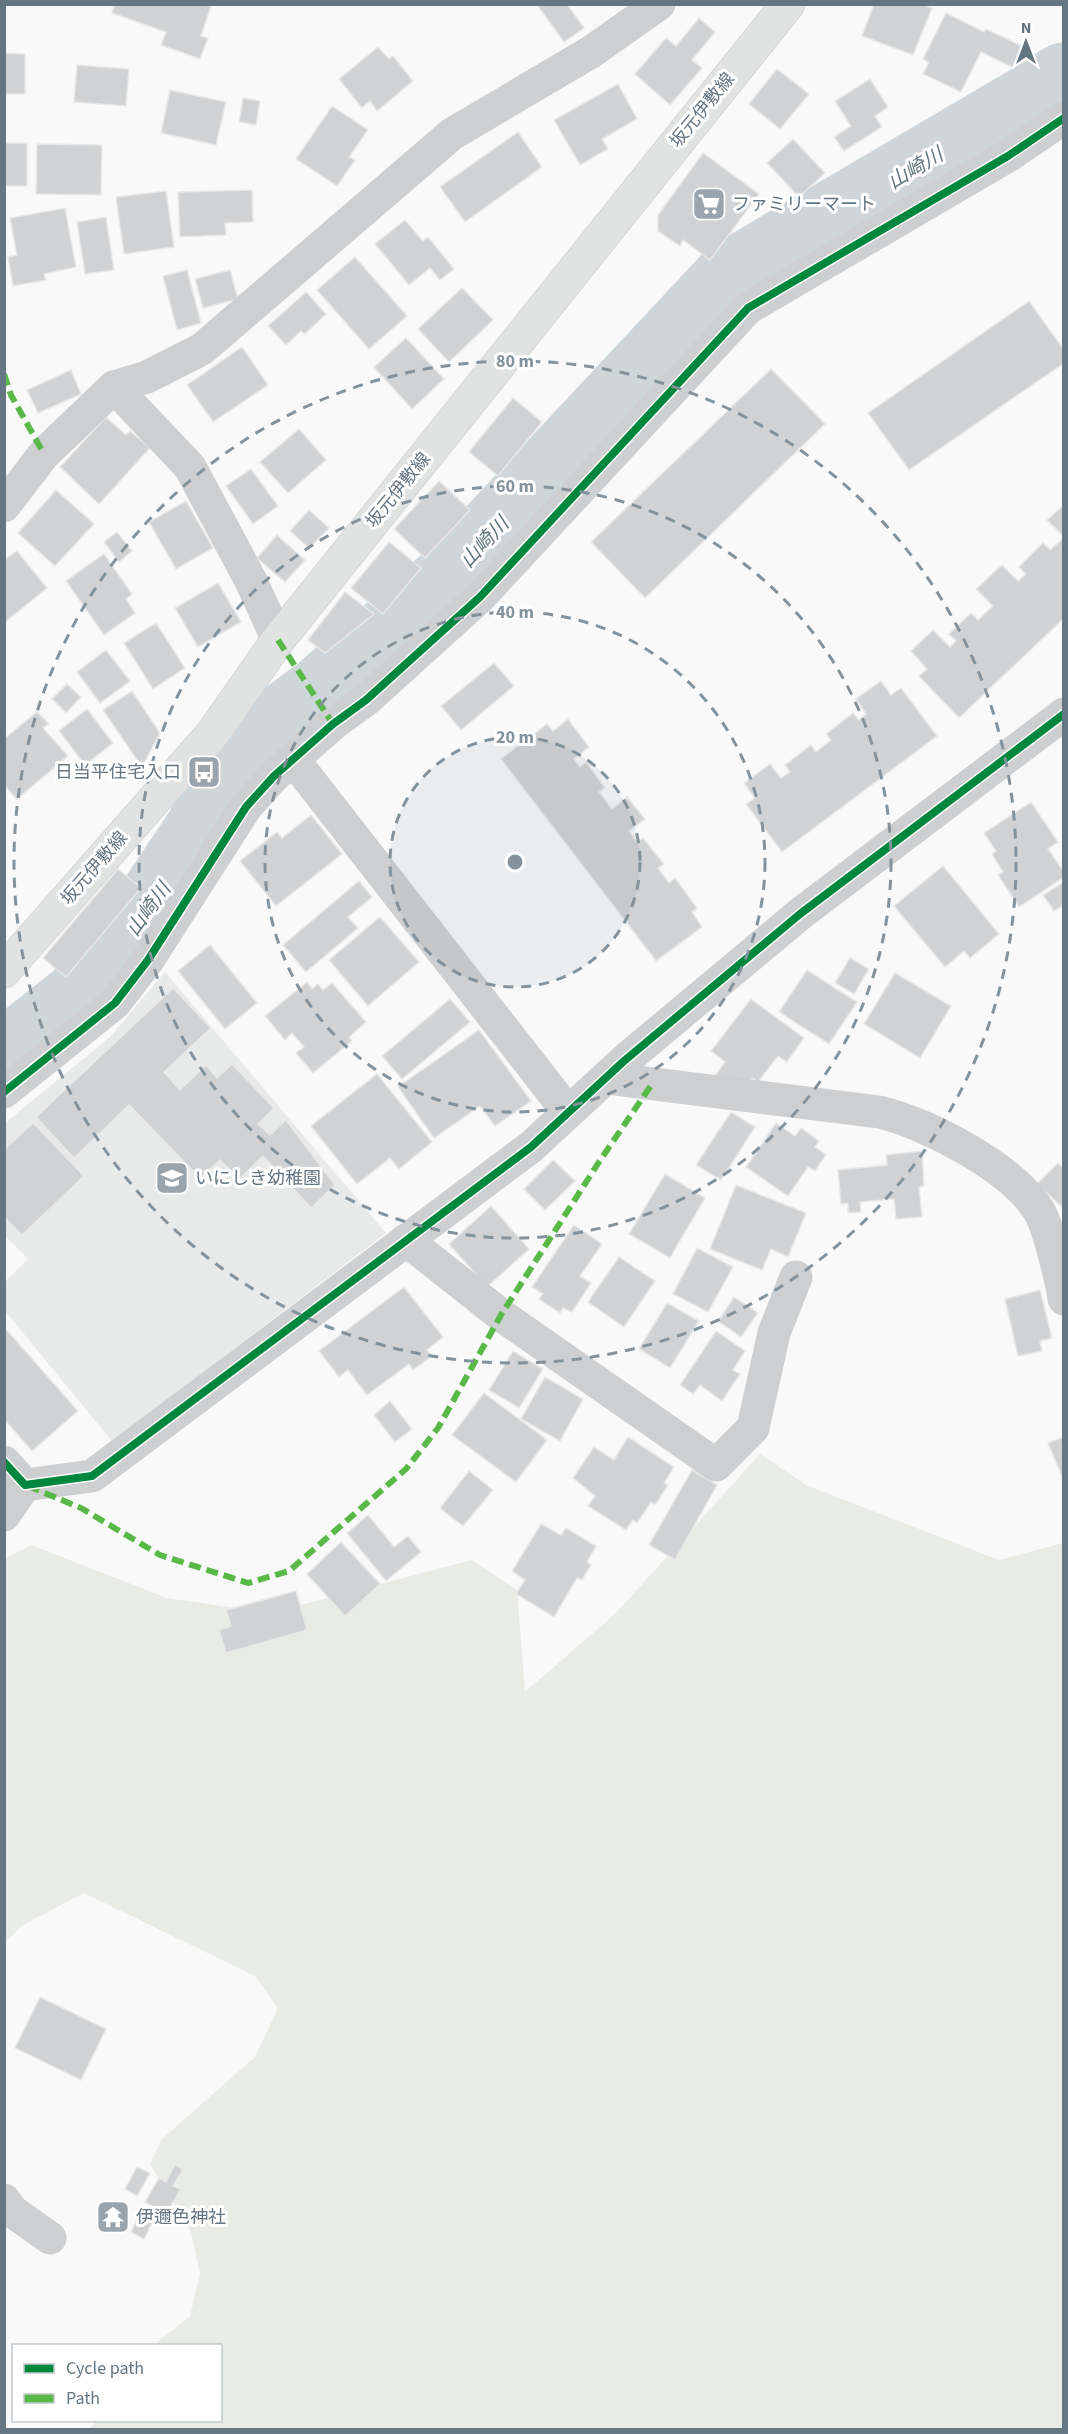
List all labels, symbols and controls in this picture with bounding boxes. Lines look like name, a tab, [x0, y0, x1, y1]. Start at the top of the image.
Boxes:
north arrow	[996, 12, 1056, 72]
text: N	[1021, 17, 1031, 39]
street label: 坂元伊敷線	[664, 67, 740, 153]
water label: 山崎川	[883, 140, 950, 196]
supermarket icon: ファミリーマート	[691, 186, 727, 222]
place label: ファミリーマート	[732, 192, 876, 217]
text: 80 m	[496, 349, 534, 374]
street label: 坂元伊敷線	[360, 447, 436, 533]
text: 60 m	[496, 474, 534, 499]
water label: 山崎川	[454, 510, 517, 574]
text: 40 m	[496, 600, 534, 625]
text: 20 m	[496, 725, 534, 750]
bus stop icon: 日当平住宅入口	[186, 754, 222, 790]
place label: 日当平住宅入口	[55, 760, 181, 785]
street label: 坂元伊敷線	[55, 826, 133, 910]
centre of rings	[505, 852, 525, 872]
water label: 山崎川	[120, 875, 179, 942]
school or university icon: いにしき幼稚園	[154, 1160, 190, 1196]
place label: いにしき幼稚園	[195, 1166, 321, 1191]
temple icon: 伊邇色神社	[95, 2199, 131, 2235]
place label: 伊邇色神社	[136, 2205, 226, 2230]
legend	[12, 2344, 222, 2422]
text: Cycle path	[66, 2356, 144, 2381]
text: Path	[66, 2386, 100, 2411]

